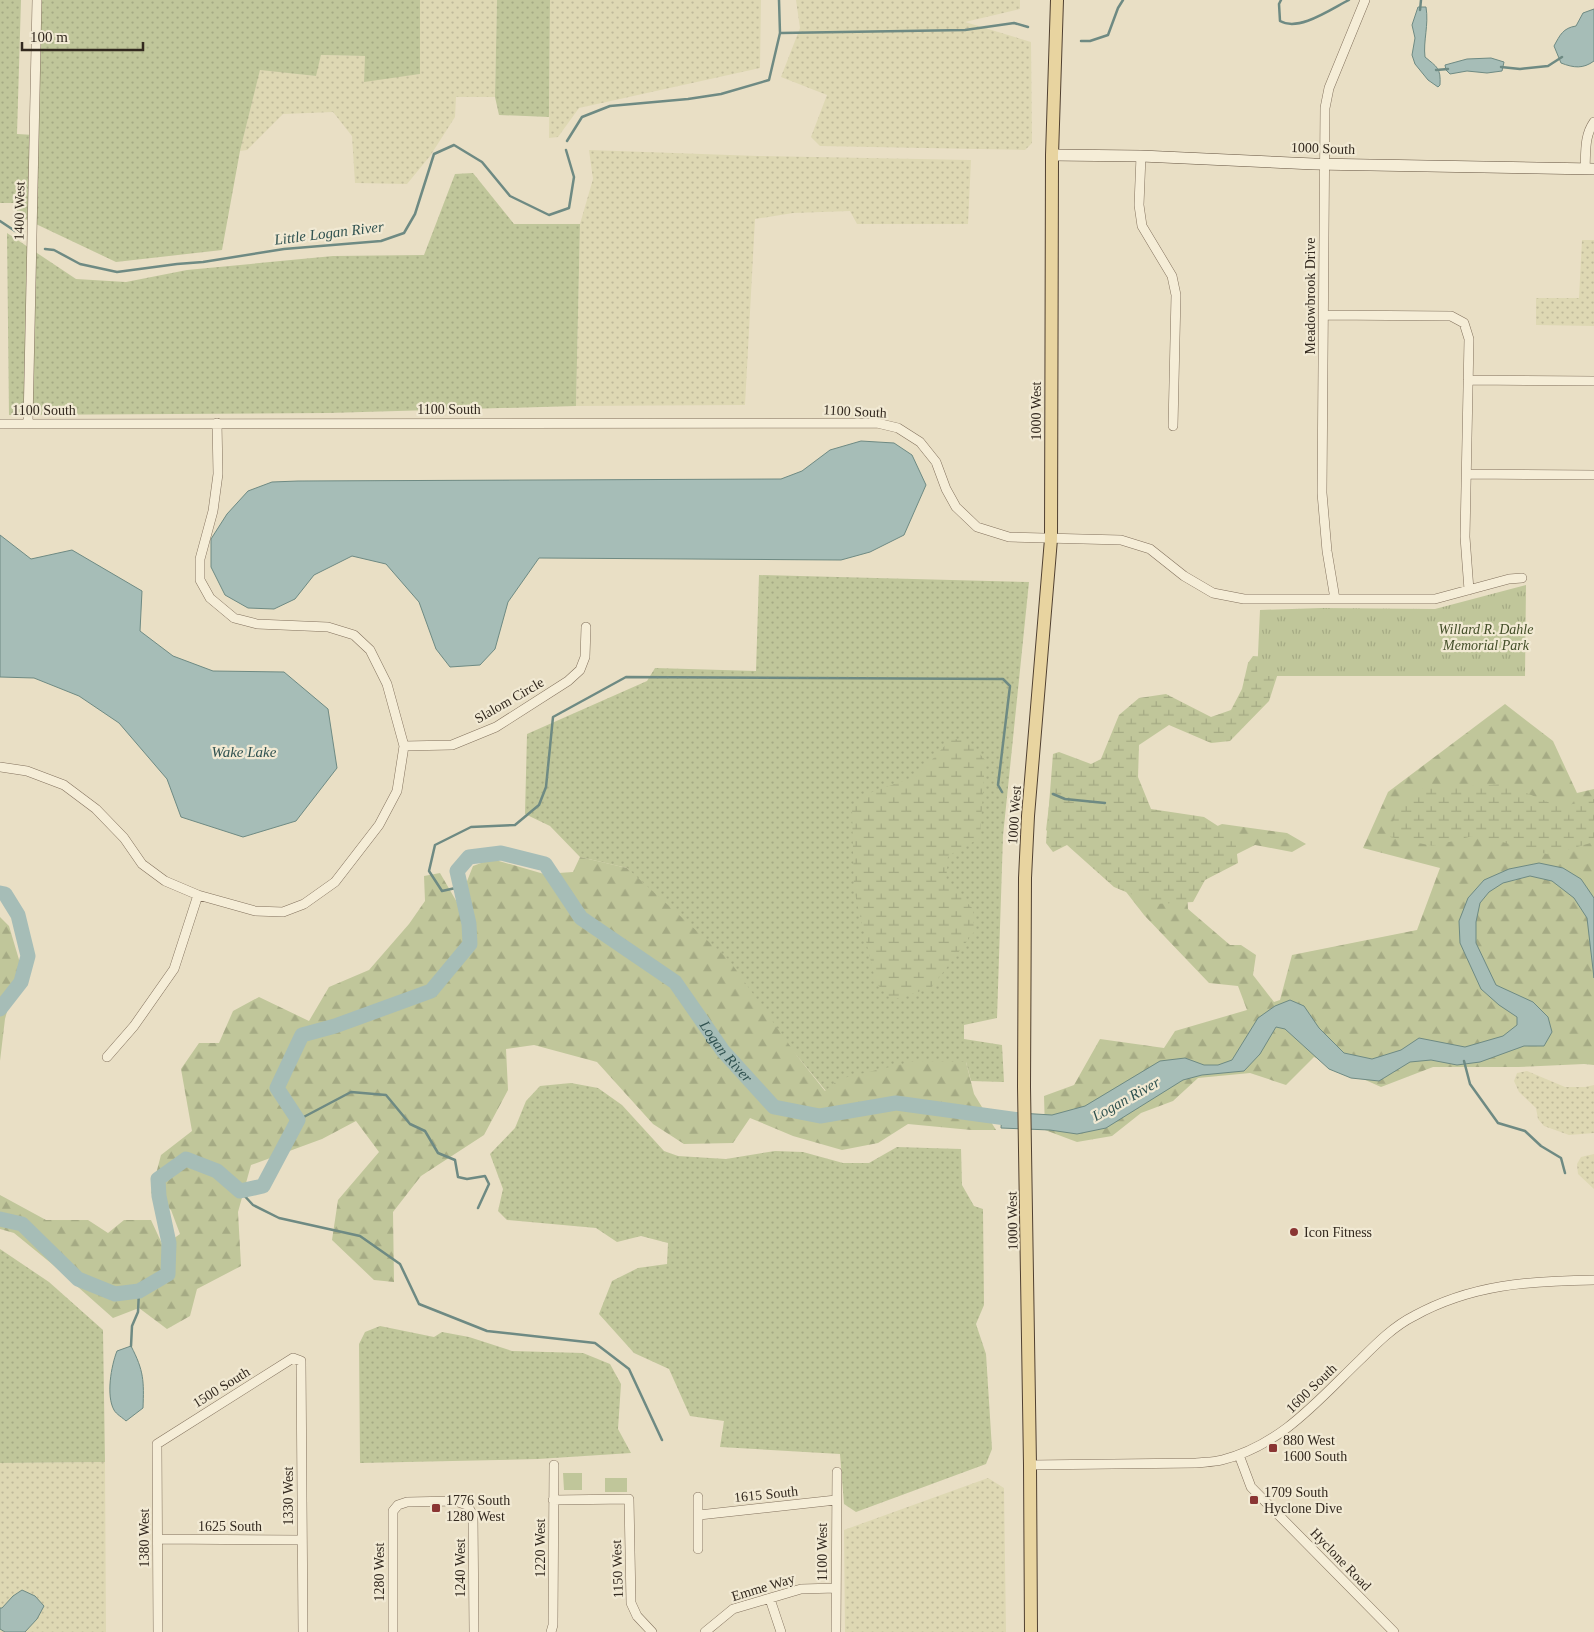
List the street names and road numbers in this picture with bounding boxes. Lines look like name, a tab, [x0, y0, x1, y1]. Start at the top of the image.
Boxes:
street label: 1000 South	[1291, 140, 1355, 157]
street label: 1400 West	[11, 181, 28, 241]
street label: Meadowbrook Drive	[1303, 237, 1318, 355]
street label: 1000 West	[1029, 381, 1044, 440]
street label: 1100 South	[417, 402, 481, 417]
street label: 1100 South	[823, 402, 887, 421]
street label: 1100 South	[12, 403, 76, 418]
street label: Slalom Circle	[472, 675, 547, 726]
street label: 1000 West	[1005, 785, 1024, 845]
street label: 1000 West	[1004, 1191, 1021, 1251]
street label: 1600 South	[1283, 1361, 1340, 1416]
street label: 1500 South	[190, 1364, 252, 1411]
street label: 1330 West	[281, 1466, 296, 1525]
street label: 1615 South	[733, 1484, 799, 1505]
street label: 1380 West	[137, 1508, 152, 1567]
street label: 1220 West	[533, 1518, 548, 1577]
street label: 1625 South	[198, 1519, 262, 1534]
street label: 1100 West	[815, 1523, 830, 1581]
street label: Hyclone Road	[1307, 1525, 1374, 1594]
street label: 1240 West	[453, 1538, 468, 1597]
street label: 1150 West	[609, 1539, 626, 1598]
street label: 1280 West	[372, 1542, 387, 1601]
street label: Emme Way	[730, 1571, 796, 1604]

